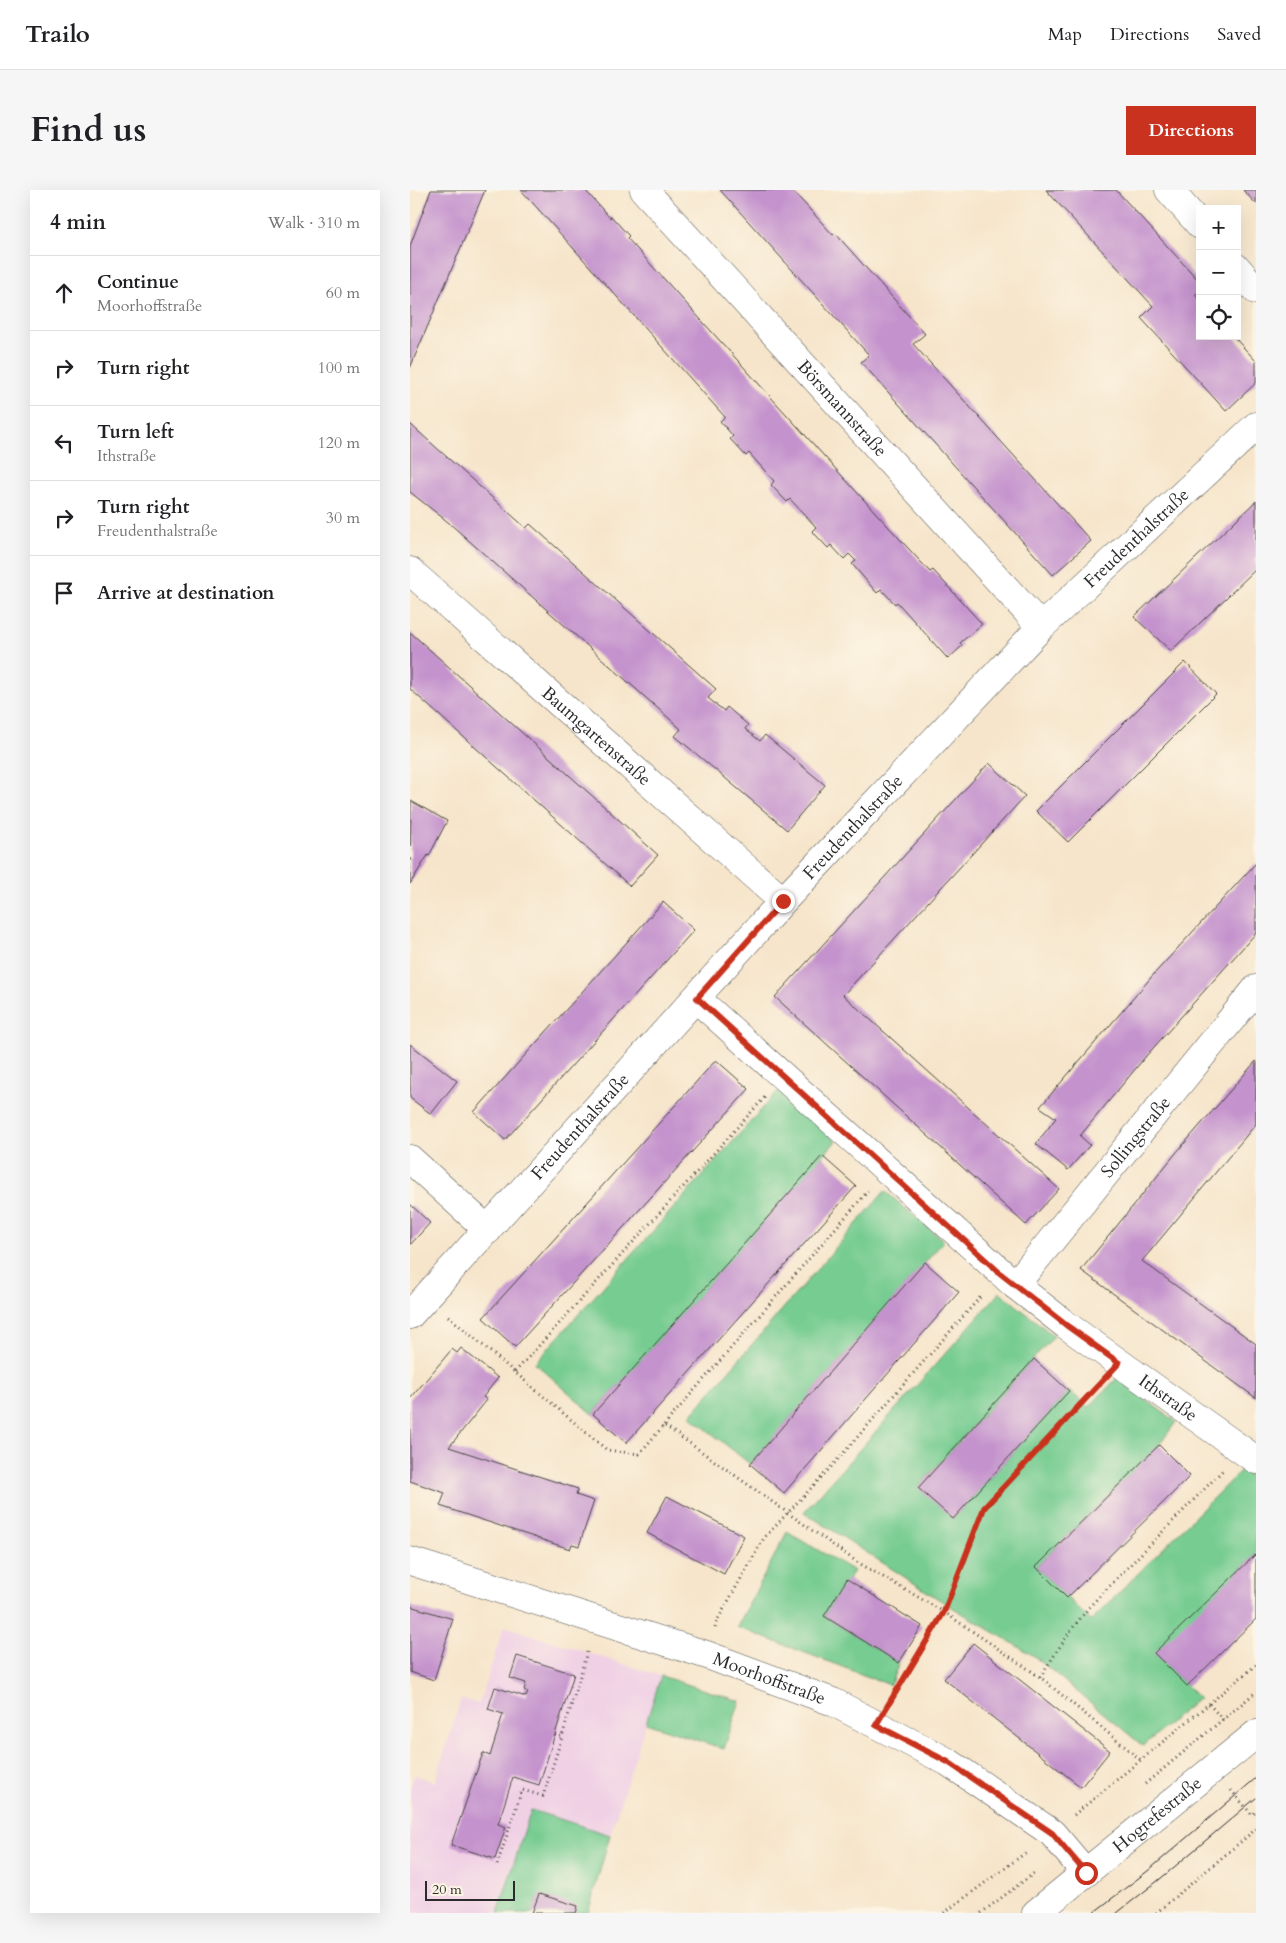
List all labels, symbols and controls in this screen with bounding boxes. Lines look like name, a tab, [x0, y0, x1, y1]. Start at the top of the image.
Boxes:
text: Trailo	[25, 18, 90, 51]
text: Map	[1048, 22, 1082, 47]
text: Directions	[1110, 22, 1189, 47]
text: Saved	[1217, 22, 1261, 47]
text: Find us	[30, 106, 146, 154]
button: Directions	[1126, 106, 1256, 155]
map controls	[1196, 205, 1241, 340]
button: +	[1196, 205, 1241, 250]
text: 4 min	[50, 208, 106, 237]
text: Walk · 310 m	[268, 212, 360, 234]
button: −	[1196, 250, 1241, 295]
text: Continue	[97, 269, 179, 295]
icon: ahead	[50, 279, 78, 307]
text: 60 m	[326, 282, 360, 304]
text: Moorhoffstraße	[97, 295, 202, 317]
button: locate	[1196, 295, 1241, 340]
icon: right	[50, 354, 78, 382]
text: Turn right	[97, 355, 189, 381]
street label: Börsmannstraße	[791, 355, 893, 463]
text: 100 m	[318, 357, 360, 379]
text: Turn left	[97, 419, 174, 445]
icon: left	[50, 429, 78, 457]
text: 120 m	[318, 432, 360, 454]
text: Ithstraße	[97, 445, 156, 467]
street label: Freudenthalstraße	[1078, 483, 1195, 594]
text: Turn right	[97, 494, 189, 520]
icon: right	[50, 504, 78, 532]
text: 30 m	[326, 507, 360, 529]
text: Freudenthalstraße	[97, 520, 218, 542]
icon: arrive	[50, 579, 78, 607]
text: Arrive at destination	[97, 580, 274, 606]
street label: Baumgartenstraße	[536, 681, 656, 792]
street label: Freudenthalstraße	[797, 769, 909, 885]
route end	[772, 890, 795, 913]
street label: Freudenthalstraße	[526, 1068, 635, 1185]
street label: Sollingstraße	[1095, 1091, 1177, 1183]
street label: Ithstraße	[1134, 1369, 1202, 1428]
street label: Moorhoffstraße	[709, 1646, 829, 1711]
street label: Hogrefestraße	[1107, 1771, 1207, 1859]
route start	[1075, 1862, 1098, 1885]
scale bar	[425, 1878, 515, 1901]
text: 20 m	[432, 1880, 462, 1899]

